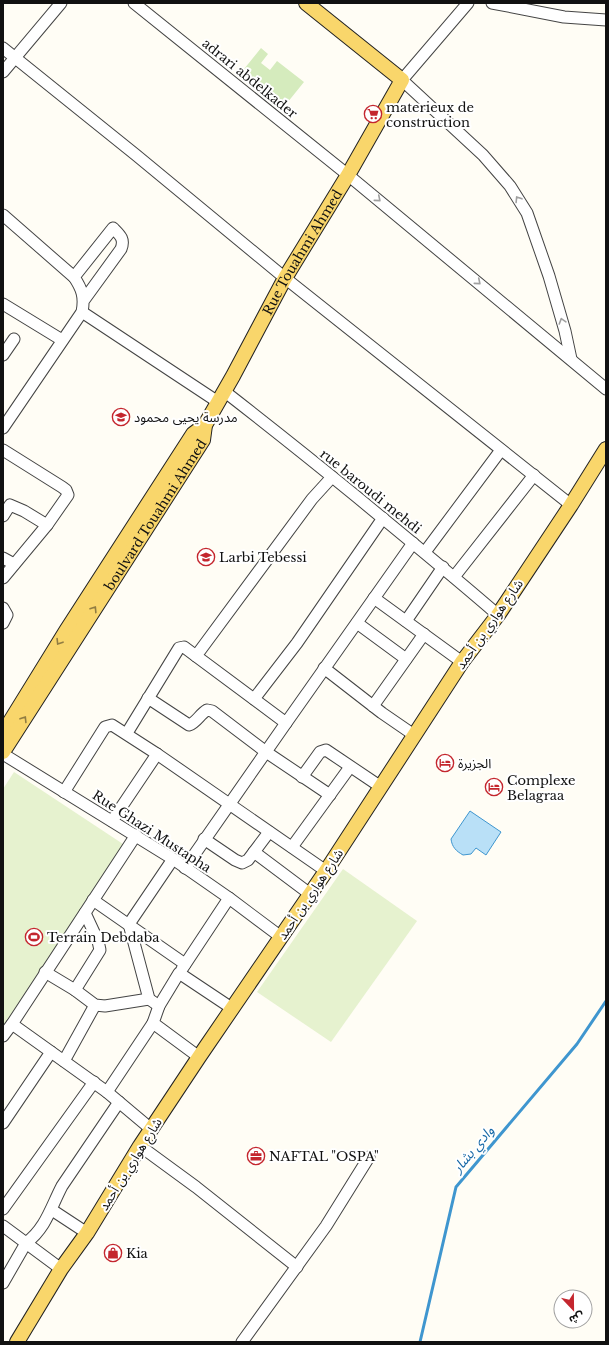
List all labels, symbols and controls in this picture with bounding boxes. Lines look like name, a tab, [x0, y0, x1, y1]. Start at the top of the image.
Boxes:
street label: adrari abdelkader	[199, 35, 301, 122]
place label: materieux de construction	[386, 99, 474, 131]
supermarket icon: materieux de construction	[363, 104, 383, 124]
street label: Rue Touahmi Ahmed	[259, 186, 346, 318]
one-way arrow	[373, 195, 381, 202]
one-way arrow	[515, 196, 523, 203]
one-way arrow	[474, 278, 481, 285]
one-way arrow	[558, 318, 567, 325]
school or university icon: مدرسة يحيى محمود	[111, 407, 131, 427]
place label: مدرسة يحيى محمود	[134, 409, 238, 426]
street label: boulvard Touahmi Ahmed	[100, 436, 210, 594]
street label: rue baroudi mehdi	[317, 445, 425, 538]
school or university icon: Larbi Tebessi	[196, 547, 216, 567]
place label: Larbi Tebessi	[219, 549, 307, 566]
street label: شارع هواري بن أحمد	[452, 576, 528, 674]
one-way arrow	[89, 606, 96, 613]
one-way arrow	[56, 638, 64, 645]
one-way arrow	[19, 716, 27, 723]
hotel icon: الجزيرة	[435, 753, 455, 773]
place label: الجزيرة	[458, 755, 491, 772]
place label: Complexe Belagraa	[507, 772, 575, 804]
hotel icon: Complexe Belagraa	[484, 777, 504, 797]
street label: Rue Ghazi Mustapha	[89, 787, 215, 877]
street label: شارع هواري بن أحمد	[274, 846, 349, 944]
sports icon: Terrain Debdaba	[24, 927, 44, 947]
place label: Terrain Debdaba	[47, 929, 160, 946]
street label: شارع هواري بن أحمد	[95, 1115, 167, 1215]
water label: وادي بشار	[448, 1122, 499, 1178]
office icon: NAFTAL "OSPA"	[246, 1146, 266, 1166]
place label: NAFTAL "OSPA"	[269, 1148, 379, 1165]
shop icon: Kia	[103, 1243, 123, 1263]
place label: Kia	[126, 1245, 149, 1262]
north arrow	[553, 1289, 593, 1329]
text: ش	[567, 1309, 586, 1328]

